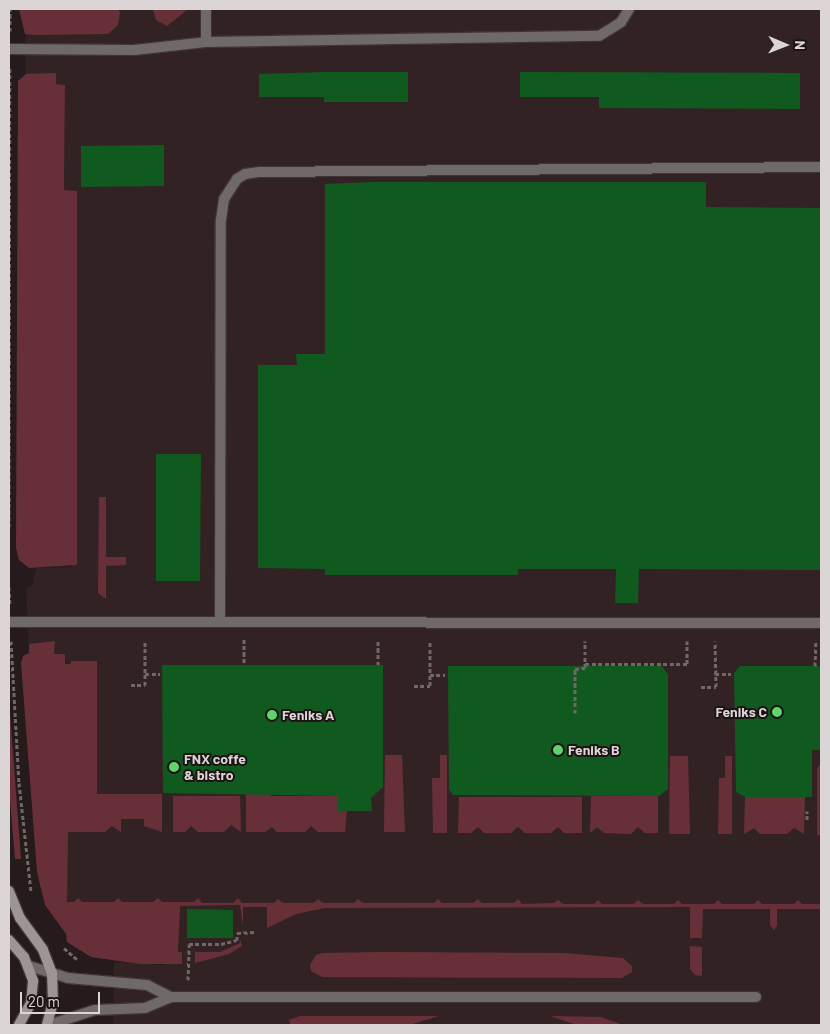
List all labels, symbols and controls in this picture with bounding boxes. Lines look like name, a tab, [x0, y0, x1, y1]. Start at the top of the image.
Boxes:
north arrow	[760, 20, 810, 70]
text: N	[792, 40, 809, 50]
place label: Feniks C	[715, 704, 767, 720]
marker: Feniks C	[771, 706, 783, 718]
place label: Feniks A	[282, 707, 334, 723]
marker: Feniks A	[266, 709, 278, 721]
place label: Feniks B	[568, 742, 620, 758]
marker: Feniks B	[552, 744, 564, 756]
place label: FNX coffe & bistro	[184, 751, 246, 784]
marker: FNX coffe & bistro	[168, 761, 180, 773]
scale bar	[22, 982, 102, 1014]
text: 20 m	[28, 992, 60, 1010]

